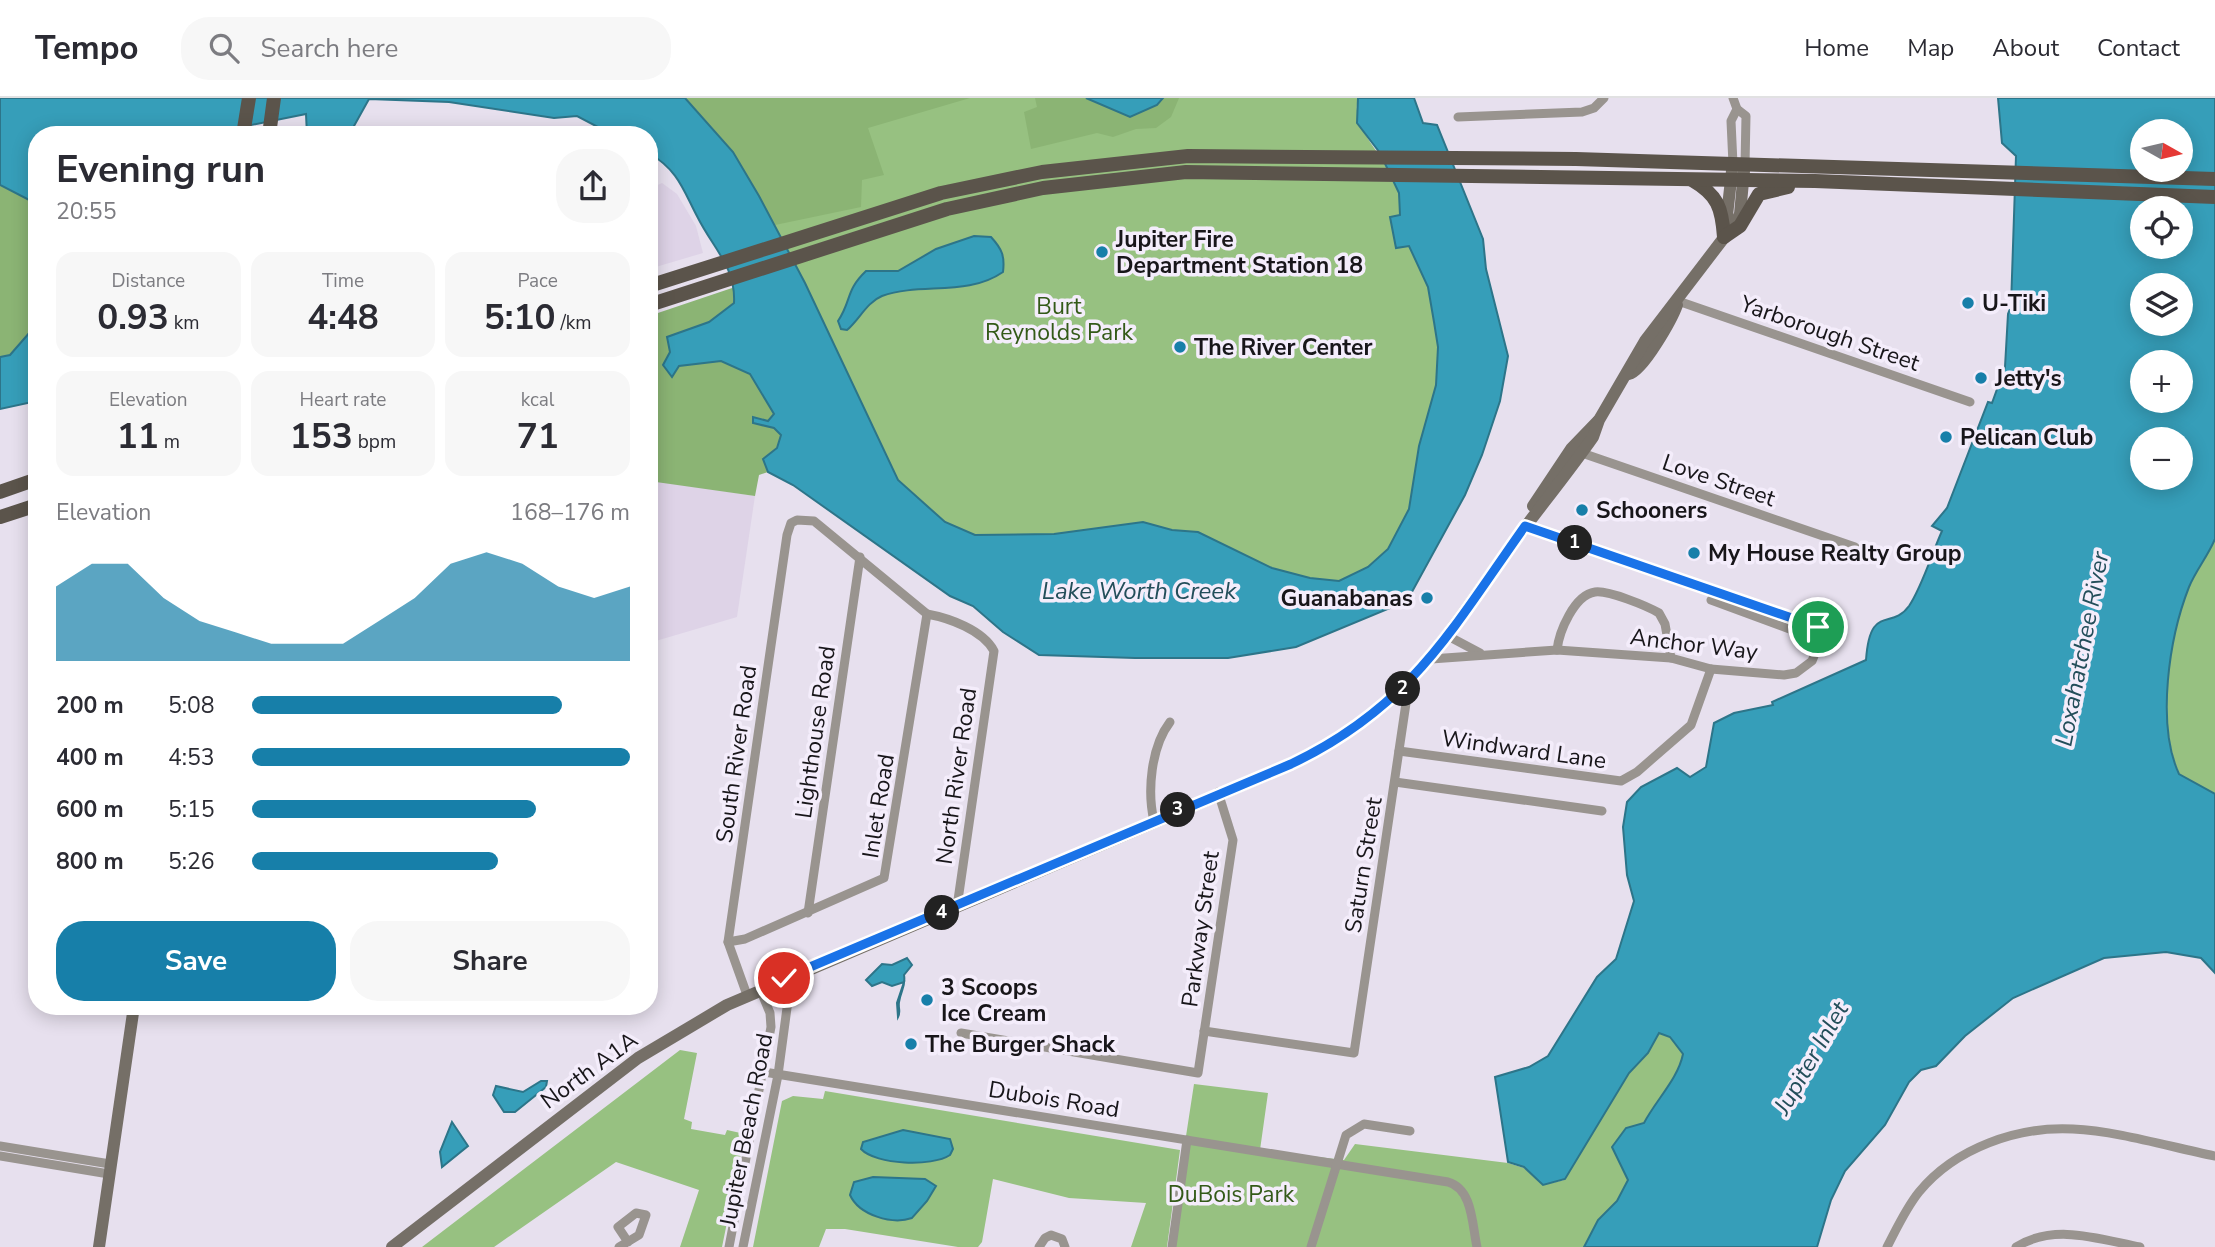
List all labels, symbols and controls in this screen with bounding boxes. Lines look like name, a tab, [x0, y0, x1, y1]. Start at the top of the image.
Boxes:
search box	[181, 17, 671, 80]
text: Tempo	[35, 26, 139, 71]
icon: search	[205, 29, 243, 67]
text: Search here	[261, 31, 398, 66]
text: Home	[1804, 32, 1869, 64]
text: Map	[1907, 32, 1954, 64]
text: About	[1992, 32, 2059, 64]
text: Contact	[2097, 32, 2180, 64]
north arrow	[2130, 119, 2193, 182]
map controls	[2130, 119, 2193, 490]
text: Evening run	[56, 144, 265, 195]
button: share	[556, 149, 630, 223]
text: 20:55	[56, 196, 116, 227]
button: locate	[2130, 196, 2193, 259]
place label: Jupiter Fire Department Station 18	[1115, 224, 1363, 281]
marker: Jupiter Fire Department Station 18	[1094, 244, 1110, 260]
text: Distance	[111, 268, 185, 294]
text: Time	[322, 268, 364, 294]
text: Pace	[517, 268, 558, 294]
button: layers	[2130, 273, 2193, 336]
street label: Yarborough Street	[1735, 288, 1924, 379]
place label: U-Tiki	[1982, 288, 2046, 319]
park label: Burt Reynolds Park	[985, 291, 1133, 348]
text: 0.93	[97, 294, 169, 341]
text: 4:48	[307, 294, 379, 341]
text: 5:10	[484, 294, 556, 341]
marker: U-Tiki	[1960, 295, 1976, 311]
text: km	[169, 310, 200, 336]
text: /km	[556, 310, 591, 336]
place label: The River Center	[1194, 332, 1373, 363]
marker: The River Center	[1172, 339, 1188, 355]
button: +	[2130, 350, 2193, 413]
place label: Jetty's	[1994, 363, 2062, 394]
marker: Jetty's	[1973, 370, 1989, 386]
text: Elevation	[109, 387, 188, 413]
text: Heart rate	[300, 387, 386, 413]
text: kcal	[521, 387, 555, 413]
text: 11	[117, 413, 159, 460]
text: 153	[290, 413, 353, 460]
text: 71	[517, 413, 559, 460]
place label: Pelican Club	[1960, 422, 2093, 453]
button: −	[2130, 427, 2193, 490]
text: m	[159, 429, 180, 455]
text: bpm	[353, 429, 396, 455]
marker: Pelican Club	[1938, 429, 1954, 445]
street label: Love Street	[1658, 447, 1780, 515]
place label: Schooners	[1596, 495, 1707, 526]
text: Elevation	[56, 497, 151, 528]
text: 168–176 m	[510, 497, 630, 528]
marker: Schooners	[1574, 502, 1590, 518]
pin: 1	[1558, 526, 1592, 560]
text: 1	[1569, 529, 1580, 555]
place label: My House Realty Group	[1708, 538, 1962, 569]
marker: My House Realty Group	[1686, 545, 1702, 561]
water label: Loxahatchee River	[2047, 548, 2117, 749]
water label: Lake Worth Creek	[1042, 575, 1237, 607]
place label: Guanabanas	[1280, 583, 1413, 614]
marker: Guanabanas	[1419, 590, 1435, 606]
pin	[1788, 597, 1848, 657]
icon: arrive	[1799, 608, 1837, 646]
street label: Anchor Way	[1628, 621, 1760, 668]
street label: Lighthouse Road	[788, 644, 843, 820]
street label: South River Road	[709, 663, 764, 845]
pin: 2	[1386, 672, 1420, 706]
text: 2	[1397, 675, 1408, 701]
street label: North River Road	[929, 686, 984, 866]
text: 200 m	[56, 690, 124, 721]
text: 5:08	[168, 690, 215, 721]
street label: Windward Lane	[1440, 723, 1608, 776]
text: 400 m	[56, 742, 124, 773]
text: 4:53	[168, 742, 215, 773]
street label: Inlet Road	[855, 752, 902, 861]
pin: 3	[1160, 792, 1196, 828]
text: 600 m	[56, 794, 124, 825]
text: 5:15	[168, 794, 215, 825]
street label: Saturn Street	[1337, 794, 1390, 935]
text: 3	[1172, 796, 1183, 822]
text: 800 m	[56, 846, 124, 877]
text: 5:26	[168, 846, 215, 877]
street label: Parkway Street	[1174, 848, 1227, 1009]
pin: 4	[925, 896, 960, 930]
text: 4	[936, 899, 947, 925]
button: Save	[56, 921, 336, 1001]
button: Share	[350, 921, 630, 1001]
pin	[754, 948, 814, 1008]
icon: check	[765, 959, 803, 997]
place label: 3 Scoops Ice Cream	[941, 972, 1046, 1029]
marker: 3 Scoops Ice Cream	[919, 992, 935, 1008]
water label: Jupiter Inlet	[1766, 996, 1856, 1121]
street label: North A1A	[534, 1025, 644, 1116]
place label: The Burger Shack	[925, 1029, 1115, 1060]
street label: Jupiter Beach Road	[712, 1031, 780, 1230]
marker: The Burger Shack	[903, 1036, 919, 1052]
street label: Dubois Road	[986, 1074, 1122, 1125]
park label: DuBois Park	[1168, 1179, 1295, 1210]

